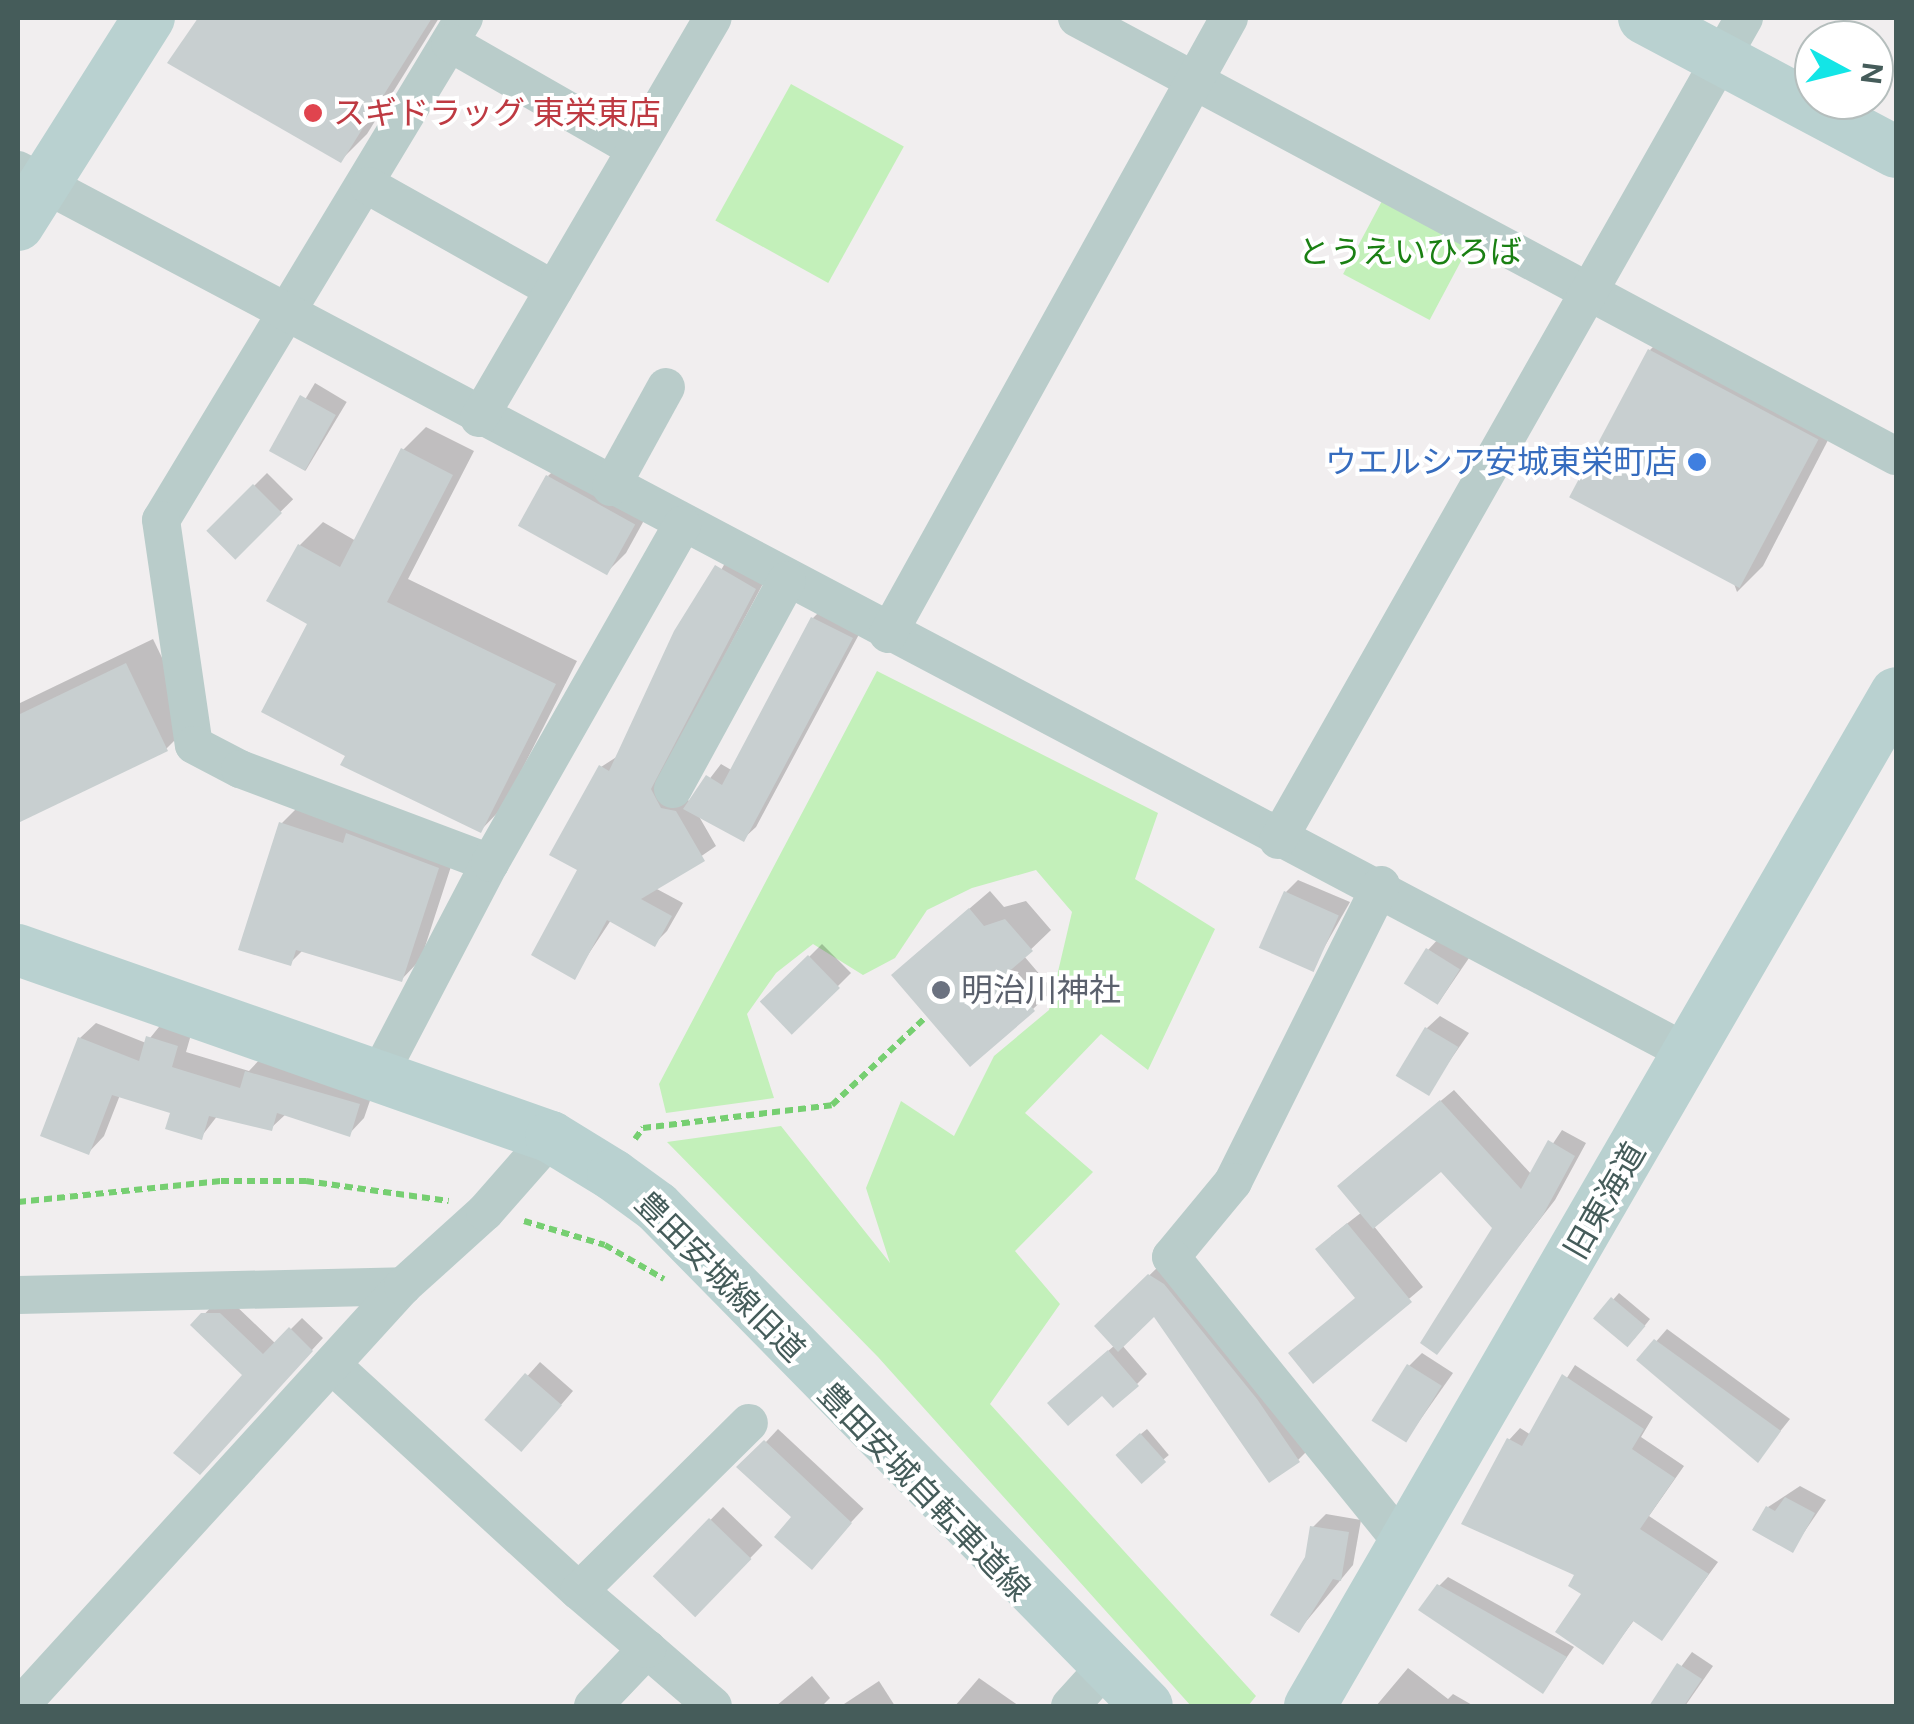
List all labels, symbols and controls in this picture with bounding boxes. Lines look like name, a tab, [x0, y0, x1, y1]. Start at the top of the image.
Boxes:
north arrow	[1794, 20, 1894, 120]
text: N	[1855, 61, 1890, 86]
place label: スギドラッグ 東栄東店	[333, 94, 661, 132]
marker: スギドラッグ 東栄東店	[302, 102, 324, 124]
park label: とうえいひろば	[1298, 233, 1522, 271]
place label: ウエルシア安城東栄町店	[1325, 443, 1677, 481]
marker: ウエルシア安城東栄町店	[1686, 451, 1708, 473]
place label: 明治川神社	[961, 971, 1121, 1009]
marker: 明治川神社	[930, 979, 952, 1001]
street label: 旧東海道	[1556, 1136, 1654, 1266]
street label: 豊田安城線旧道	[627, 1184, 813, 1370]
street label: 豊田安城自転車道線	[810, 1375, 1038, 1609]

